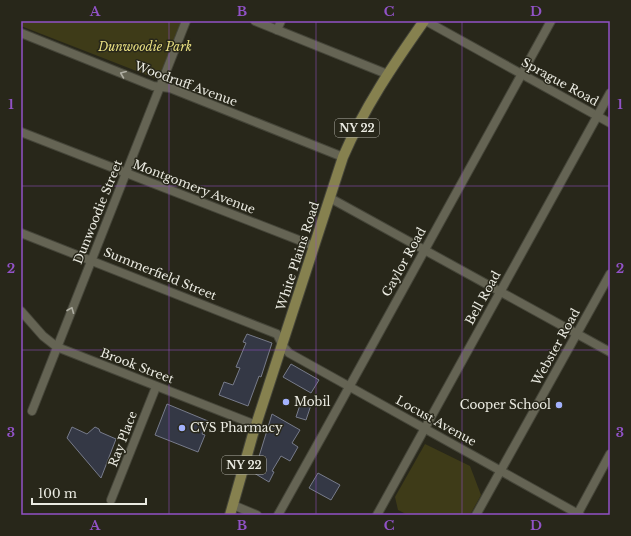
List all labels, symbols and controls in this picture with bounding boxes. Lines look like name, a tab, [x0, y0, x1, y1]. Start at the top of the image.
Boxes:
text: A	[89, 3, 101, 20]
text: B	[237, 3, 247, 20]
text: C	[384, 3, 395, 20]
text: D	[530, 3, 542, 20]
park label: Dunwoodie Park	[97, 39, 192, 54]
street label: Sprague Road	[519, 54, 601, 109]
street label: Woodruff Avenue	[132, 58, 240, 109]
one-way arrow	[120, 71, 128, 79]
text: 1	[8, 96, 14, 113]
text: 1	[617, 96, 623, 113]
road number: NY 22	[335, 119, 379, 137]
street label: Montgomery Avenue	[131, 156, 258, 217]
street label: Dunwoodie Street	[70, 157, 125, 266]
street label: White Plains Road	[273, 200, 322, 313]
street label: Gaylor Road	[378, 224, 429, 299]
street label: Summerfield Street	[102, 244, 219, 303]
text: 2	[7, 260, 15, 277]
text: 2	[616, 260, 624, 277]
street label: Bell Road	[462, 268, 503, 327]
street label: Webster Road	[528, 306, 583, 389]
one-way arrow	[66, 307, 74, 314]
street label: Brook Street	[98, 345, 176, 387]
street label: Locust Avenue	[393, 392, 479, 449]
place label: Mobil	[294, 394, 331, 409]
marker: Mobil	[281, 397, 291, 407]
place label: Cooper School	[460, 397, 551, 412]
marker: Cooper School	[554, 400, 564, 410]
street label: Ray Place	[105, 409, 140, 469]
place label: CVS Pharmacy	[190, 420, 283, 435]
marker: CVS Pharmacy	[177, 423, 187, 433]
text: 3	[7, 424, 15, 441]
text: 3	[616, 424, 624, 441]
road number: NY 22	[222, 456, 266, 474]
scale bar	[32, 480, 146, 506]
text: 100 m	[38, 486, 77, 501]
text: A	[89, 517, 101, 534]
text: B	[237, 517, 247, 534]
text: C	[384, 517, 395, 534]
text: D	[530, 517, 542, 534]

